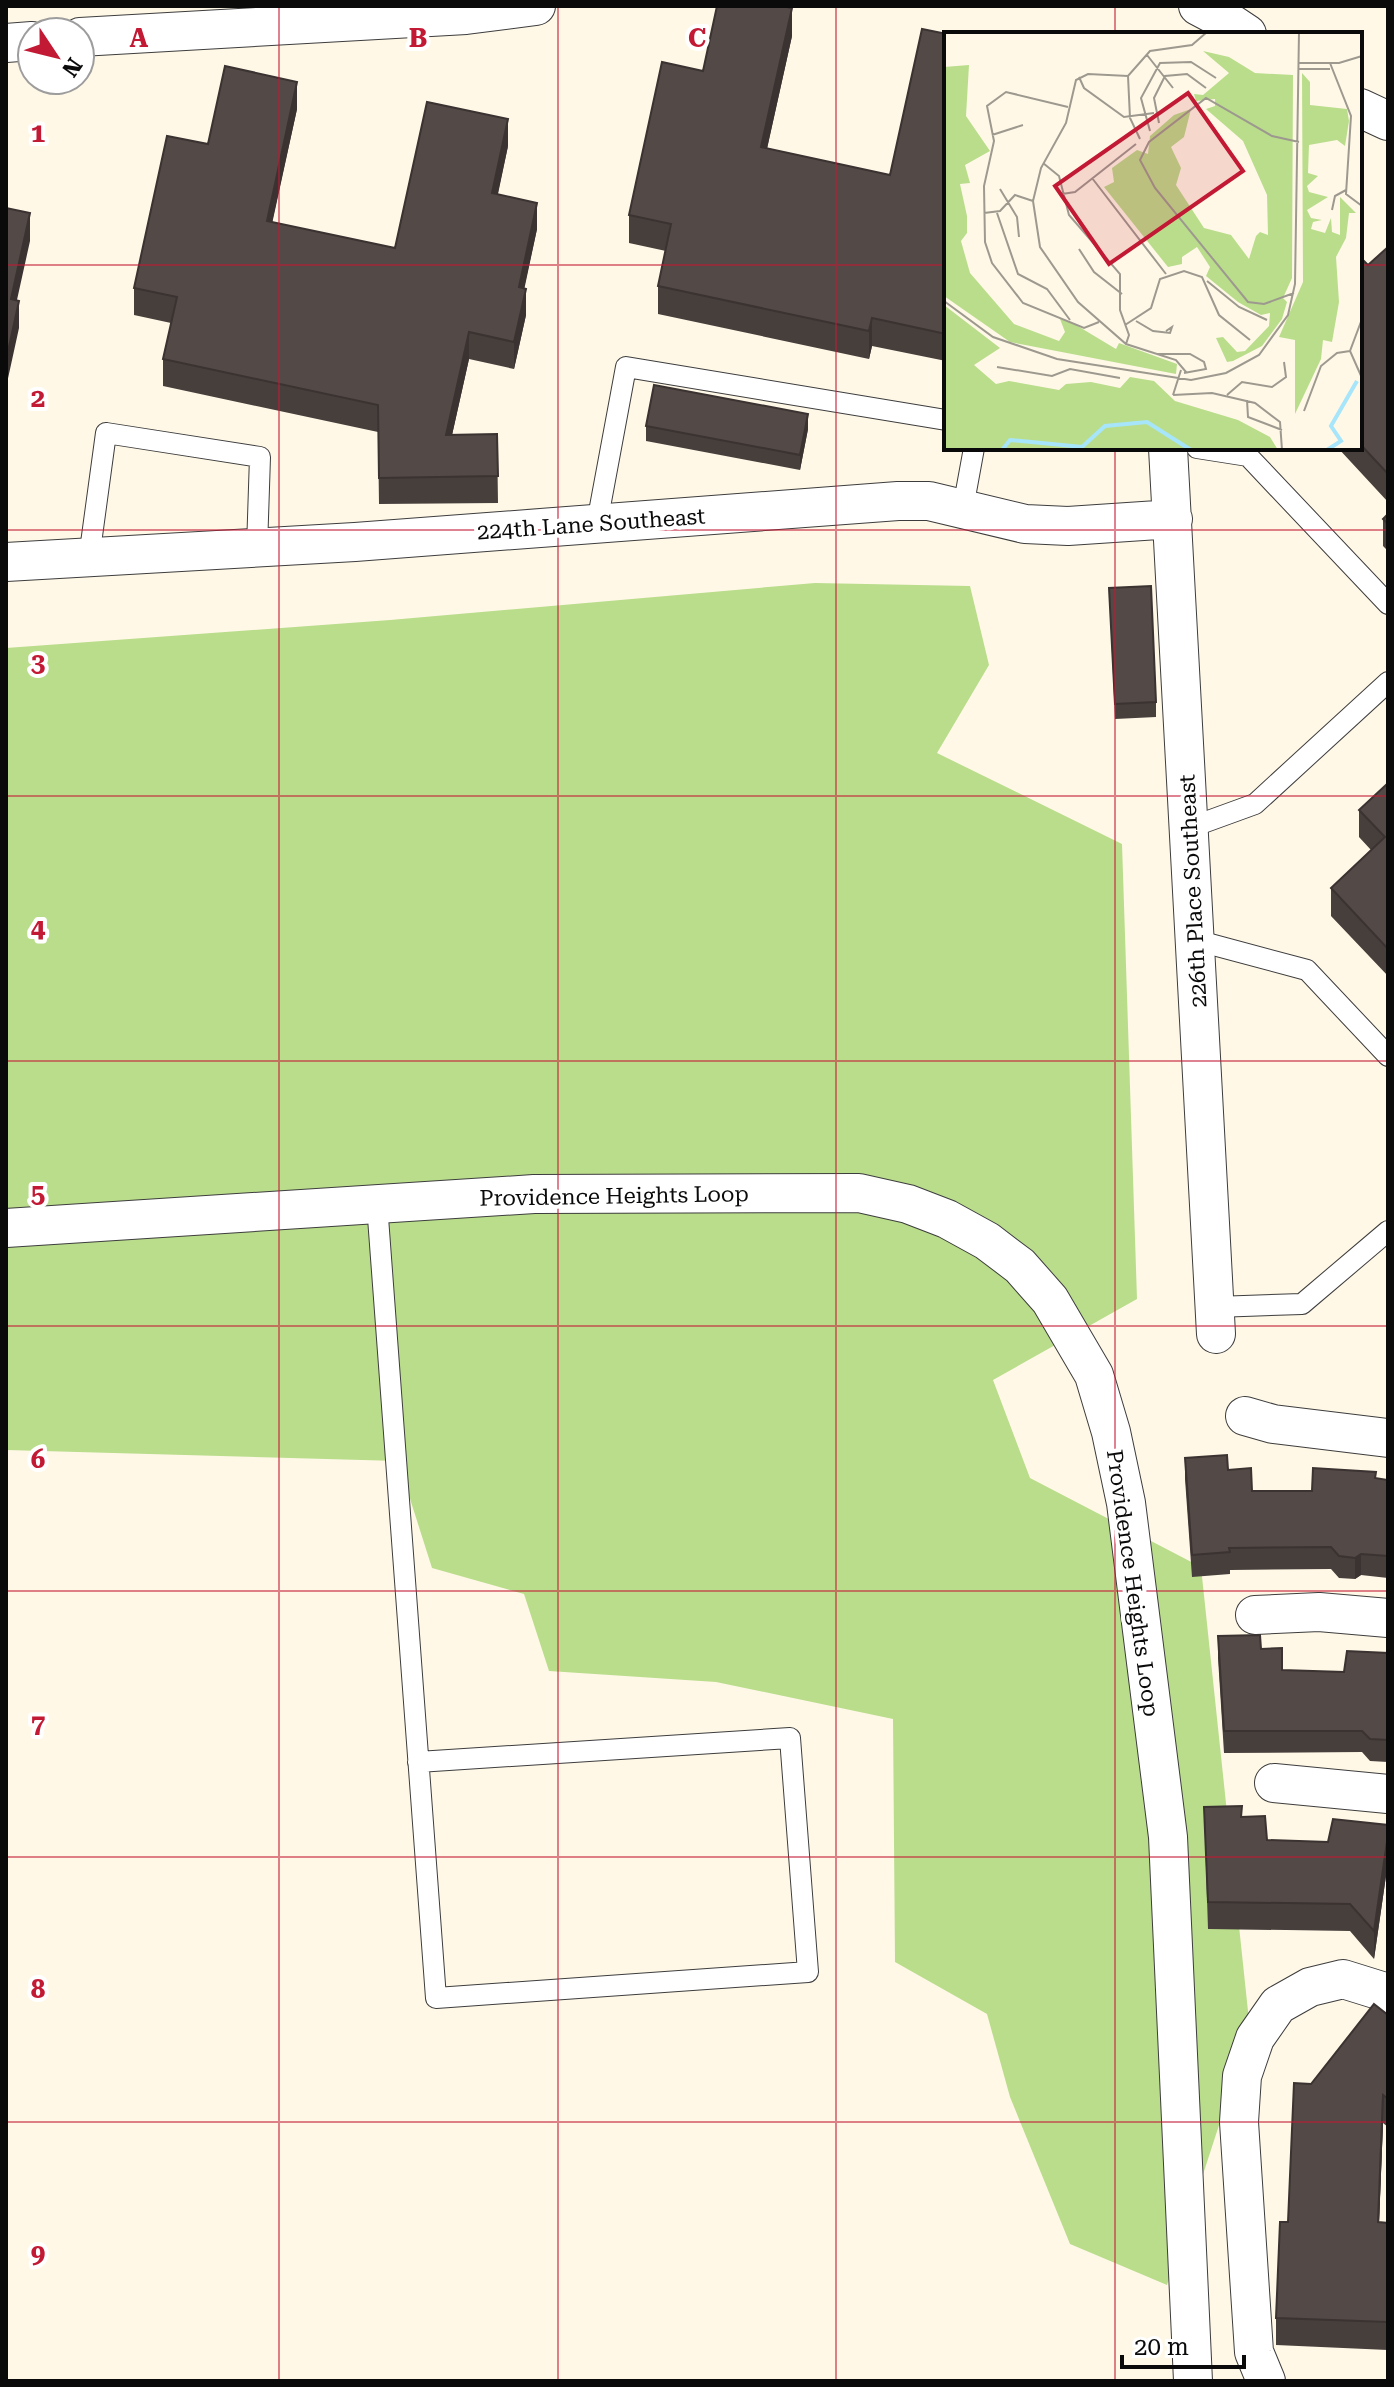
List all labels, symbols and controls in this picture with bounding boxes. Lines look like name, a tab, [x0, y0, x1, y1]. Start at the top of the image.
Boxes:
north arrow	[16, 16, 96, 96]
text: A	[130, 23, 149, 53]
text: B	[409, 23, 427, 53]
text: C	[688, 23, 706, 53]
inset map	[944, 32, 1362, 450]
text: N	[57, 53, 87, 81]
text: 1	[31, 118, 45, 148]
text: 2	[31, 383, 45, 413]
street label: 224th Lane Southeast	[476, 504, 706, 544]
text: 3	[31, 648, 45, 678]
street label: 226th Place Southeast	[1174, 774, 1212, 1008]
text: 4	[31, 913, 46, 943]
text: 5	[31, 1179, 45, 1209]
street label: Providence Heights Loop	[479, 1181, 749, 1211]
text: 6	[31, 1444, 45, 1474]
street label: Providence Heights Loop	[1102, 1448, 1164, 1718]
text: 7	[31, 1709, 45, 1739]
text: 8	[31, 1974, 46, 2004]
text: 9	[31, 2239, 45, 2269]
scale bar	[1122, 2319, 1244, 2369]
text: 20 m	[1134, 2333, 1189, 2361]

